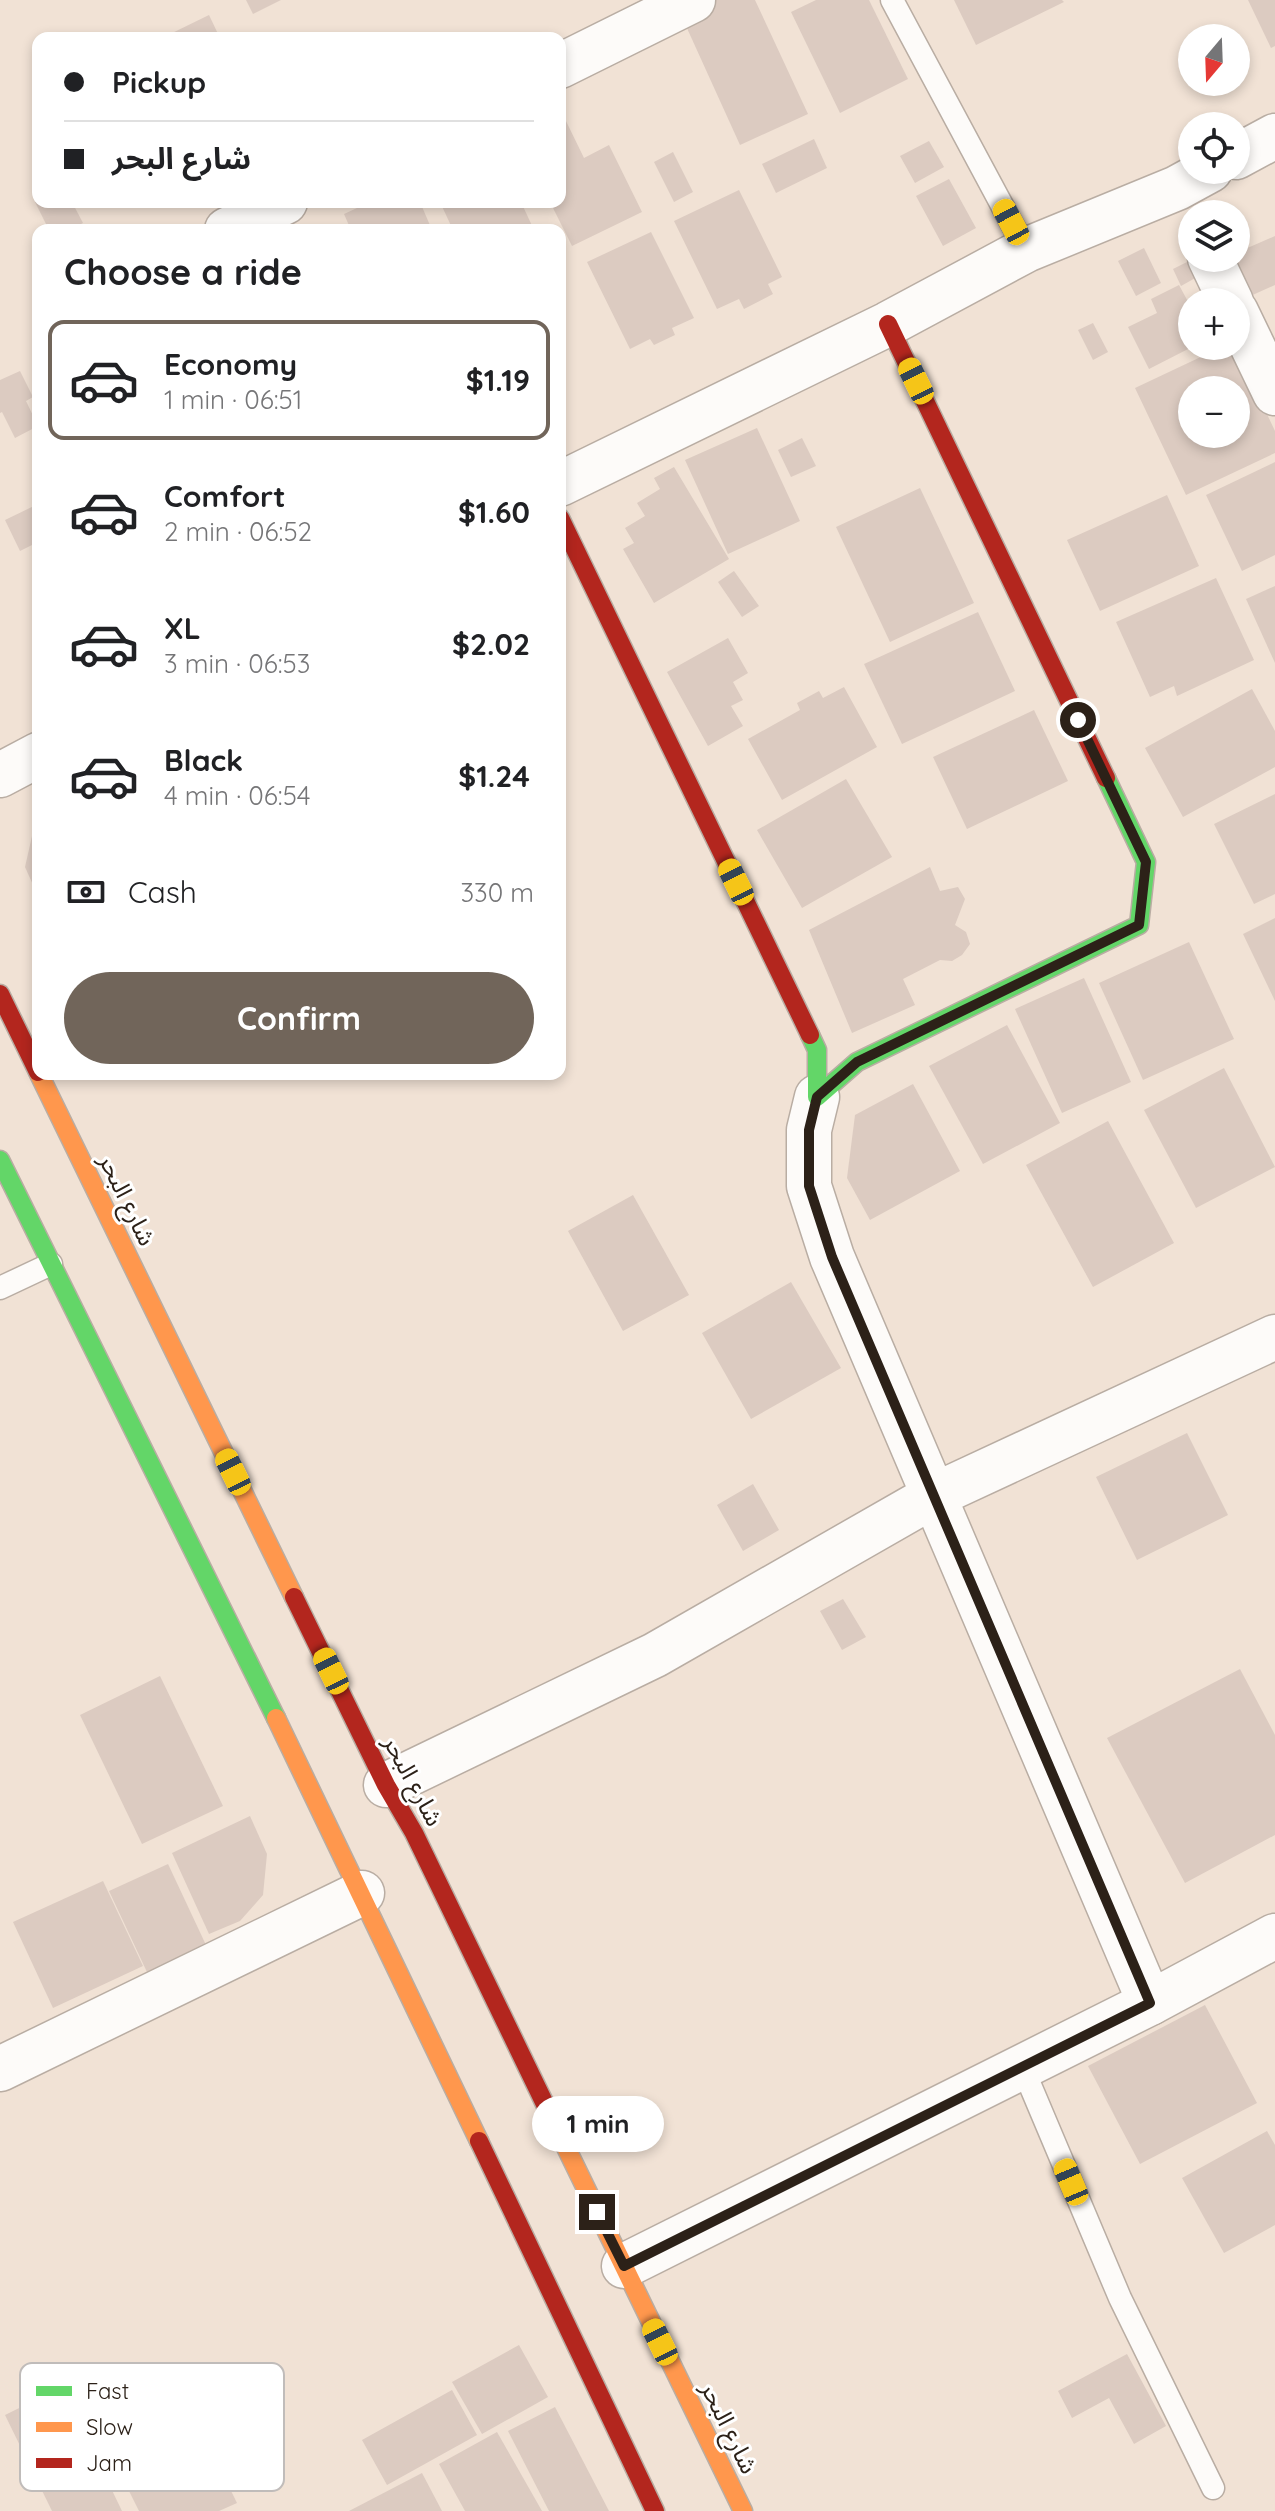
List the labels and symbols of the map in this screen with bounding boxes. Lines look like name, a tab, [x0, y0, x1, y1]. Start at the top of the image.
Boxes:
north arrow	[1178, 24, 1250, 96]
car	[989, 195, 1033, 249]
car	[895, 354, 937, 408]
route start	[1060, 702, 1096, 738]
car	[715, 855, 757, 909]
street label: شارع البحر	[90, 1148, 163, 1252]
car	[212, 1445, 254, 1499]
car	[310, 1644, 352, 1698]
street label: شارع البحر	[374, 1729, 450, 1832]
callout: 1 min	[531, 2096, 663, 2152]
car	[1051, 2155, 1091, 2209]
route end	[579, 2194, 615, 2230]
car	[639, 2315, 681, 2369]
legend	[20, 2363, 284, 2491]
street label: شارع البحر	[692, 2376, 765, 2480]
text: Fast	[86, 2377, 129, 2405]
text: Slow	[86, 2413, 133, 2441]
text: Jam	[86, 2449, 132, 2477]

